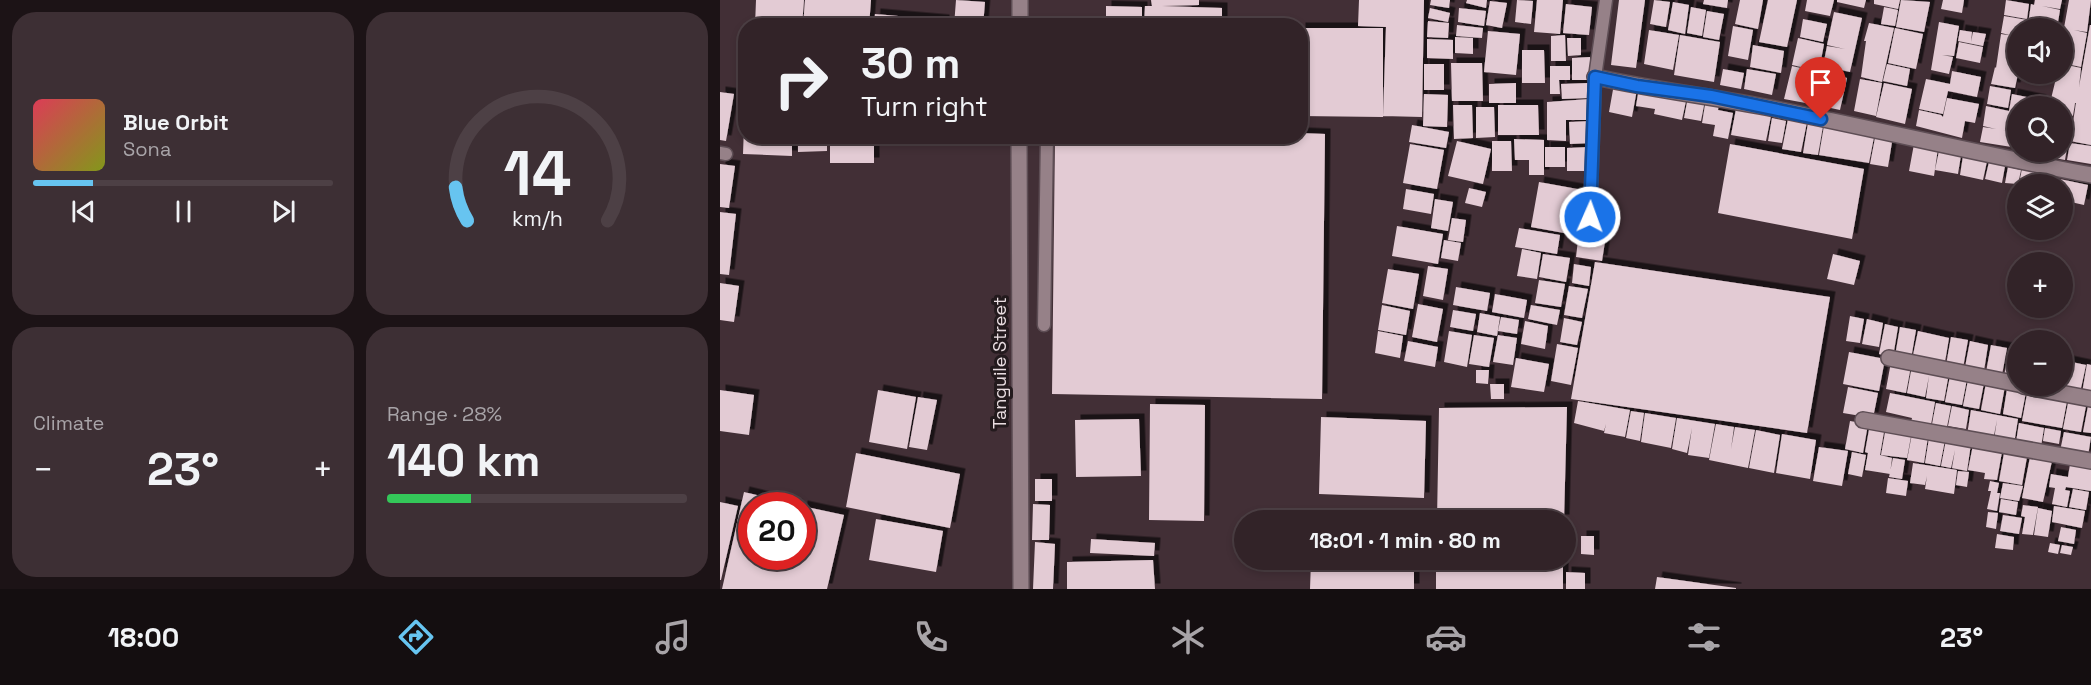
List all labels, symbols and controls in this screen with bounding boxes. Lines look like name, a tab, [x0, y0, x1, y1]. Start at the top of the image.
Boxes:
map controls	[2007, 18, 2073, 396]
button: sound	[2007, 18, 2073, 84]
text: 30 m	[861, 37, 960, 90]
icon: right	[762, 42, 840, 120]
pin	[1795, 57, 1846, 119]
icon: arrive	[1804, 66, 1837, 99]
text: Turn right	[861, 89, 988, 124]
button: search	[2007, 96, 2073, 162]
text: Blue Orbit	[123, 108, 229, 136]
text: 14	[503, 134, 571, 213]
text: Sona	[123, 136, 171, 162]
button: layers	[2007, 174, 2073, 240]
position arrow	[1558, 185, 1622, 249]
icon: previous	[67, 195, 100, 228]
icon: pause	[167, 195, 200, 228]
icon: next	[267, 195, 300, 228]
text: km/h	[511, 205, 563, 232]
button: +	[2007, 252, 2073, 318]
street label: Tanguile Street	[988, 297, 1011, 429]
button: −	[2007, 330, 2073, 396]
text: Range · 28%	[387, 401, 502, 427]
text: Climate	[33, 410, 104, 436]
text: 140 km	[387, 432, 540, 489]
text: 23°	[147, 441, 219, 498]
text: −	[33, 449, 53, 491]
text: +	[313, 449, 333, 491]
speed limit sign: 20	[738, 492, 816, 570]
text: 18:01 · 1 min · 80 m	[1309, 526, 1501, 554]
icon: directions	[395, 616, 437, 658]
icon: music	[652, 616, 694, 658]
icon: phone	[910, 616, 952, 658]
icon: climate	[1167, 616, 1209, 658]
icon: car	[1425, 616, 1467, 658]
icon: filters	[1683, 616, 1725, 658]
text: 18:00	[108, 620, 179, 655]
text: 23°	[1940, 620, 1983, 655]

